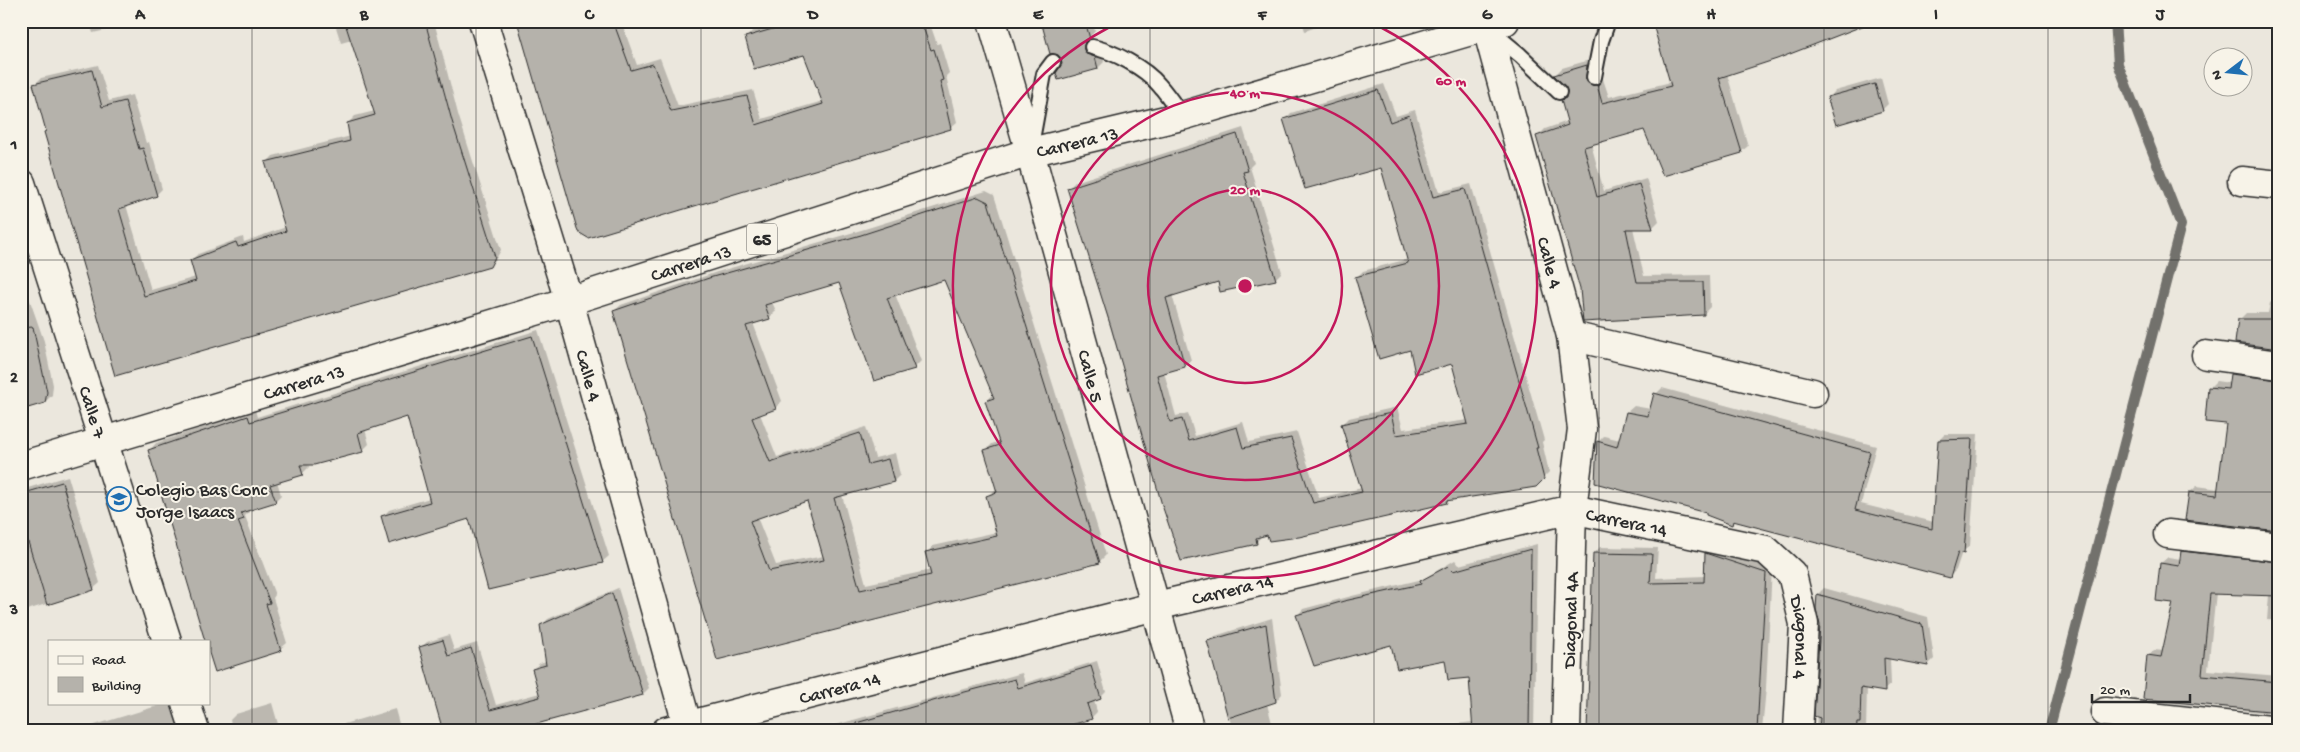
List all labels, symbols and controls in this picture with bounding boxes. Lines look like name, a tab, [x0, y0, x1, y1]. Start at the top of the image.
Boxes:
text: A	[134, 7, 146, 26]
text: B	[359, 7, 369, 26]
text: C	[584, 7, 595, 26]
text: D	[806, 7, 819, 26]
text: E	[1033, 7, 1044, 26]
text: F	[1257, 7, 1268, 26]
text: G	[1482, 7, 1493, 26]
text: H	[1706, 7, 1716, 26]
text: I	[1934, 7, 1938, 26]
text: J	[2155, 7, 2166, 26]
north arrow	[2202, 48, 2252, 98]
text: N	[2208, 68, 2227, 82]
text: 60 m	[1436, 73, 1467, 91]
text: 40 m	[1229, 85, 1260, 103]
street label: Carrera 13	[1034, 123, 1121, 165]
text: 1	[10, 137, 17, 156]
text: 20 m	[1230, 182, 1260, 200]
road number: 65	[747, 223, 777, 254]
street label: Calle 4	[1529, 235, 1565, 291]
street label: Carrera 13	[648, 241, 735, 289]
centre of rings	[1236, 277, 1254, 295]
street label: Calle 4	[568, 348, 604, 405]
street label: Calle 5	[1070, 348, 1107, 405]
street label: Carrera 13	[261, 361, 348, 407]
text: 2	[10, 370, 18, 389]
street label: Calle 7	[71, 384, 110, 443]
place label: Colegio Bas Conc Jorge Isaacs	[136, 480, 267, 525]
school or university icon: Colegio Bas Conc Jorge Isaacs	[106, 486, 132, 512]
street label: Carrera 14	[1583, 504, 1669, 544]
street label: Diagonal 4A	[1559, 570, 1586, 671]
street label: Carrera 14	[1190, 571, 1276, 612]
street label: Diagonal 4	[1782, 592, 1812, 680]
text: 3	[9, 602, 18, 621]
legend	[48, 640, 210, 704]
text: Road	[92, 652, 126, 670]
street label: Carrera 14	[797, 669, 883, 712]
scale bar	[2092, 672, 2190, 704]
text: Building	[91, 678, 141, 696]
text: 20 m	[2100, 682, 2130, 700]

